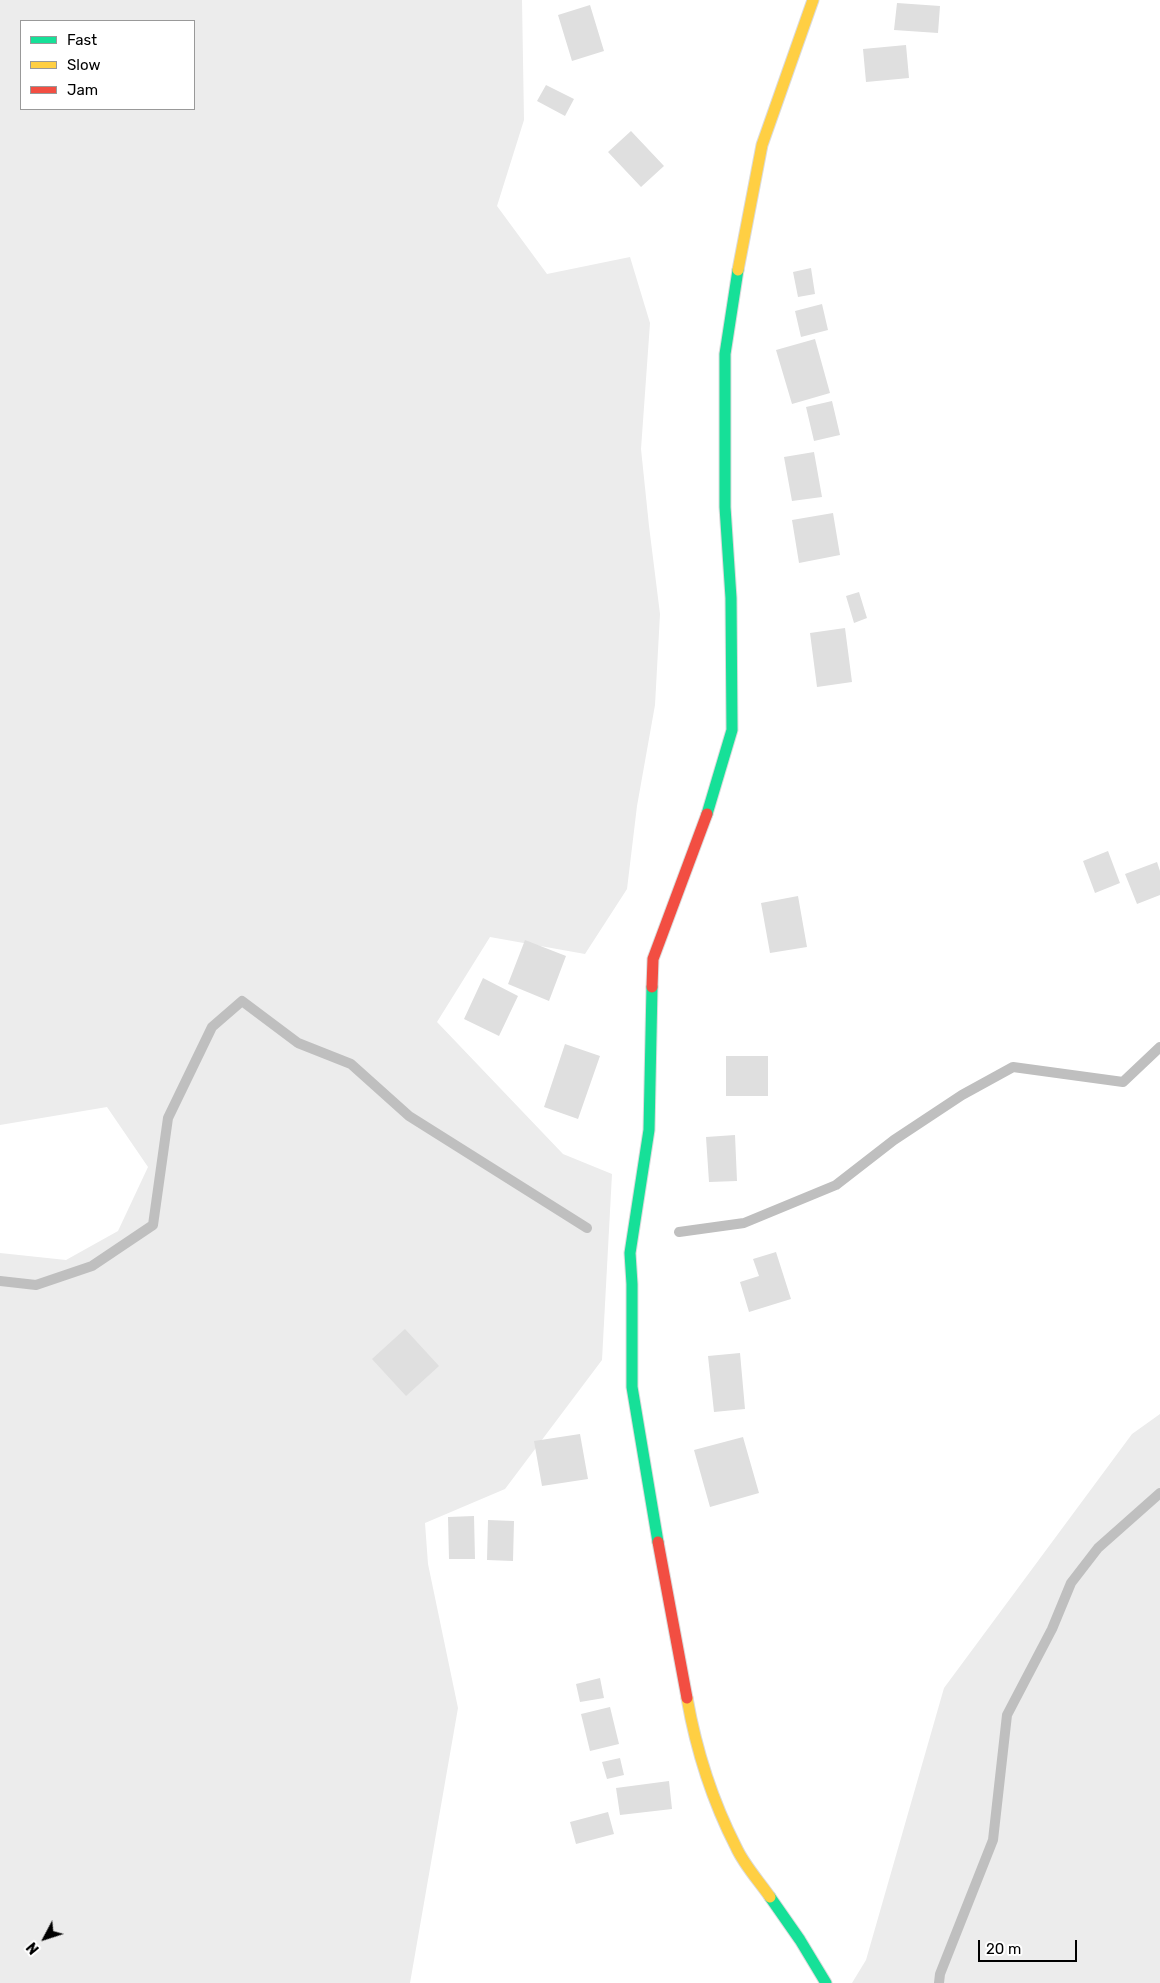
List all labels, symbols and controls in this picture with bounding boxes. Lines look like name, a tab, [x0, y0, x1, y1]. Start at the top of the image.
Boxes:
legend	[20, 20, 195, 110]
text: Fast	[67, 31, 97, 49]
text: Slow	[67, 56, 100, 74]
text: Jam	[67, 81, 98, 99]
north arrow	[20, 1913, 70, 1963]
scale bar	[980, 1930, 1079, 1962]
text: N	[23, 1939, 43, 1957]
text: 20 m	[986, 1940, 1021, 1958]

